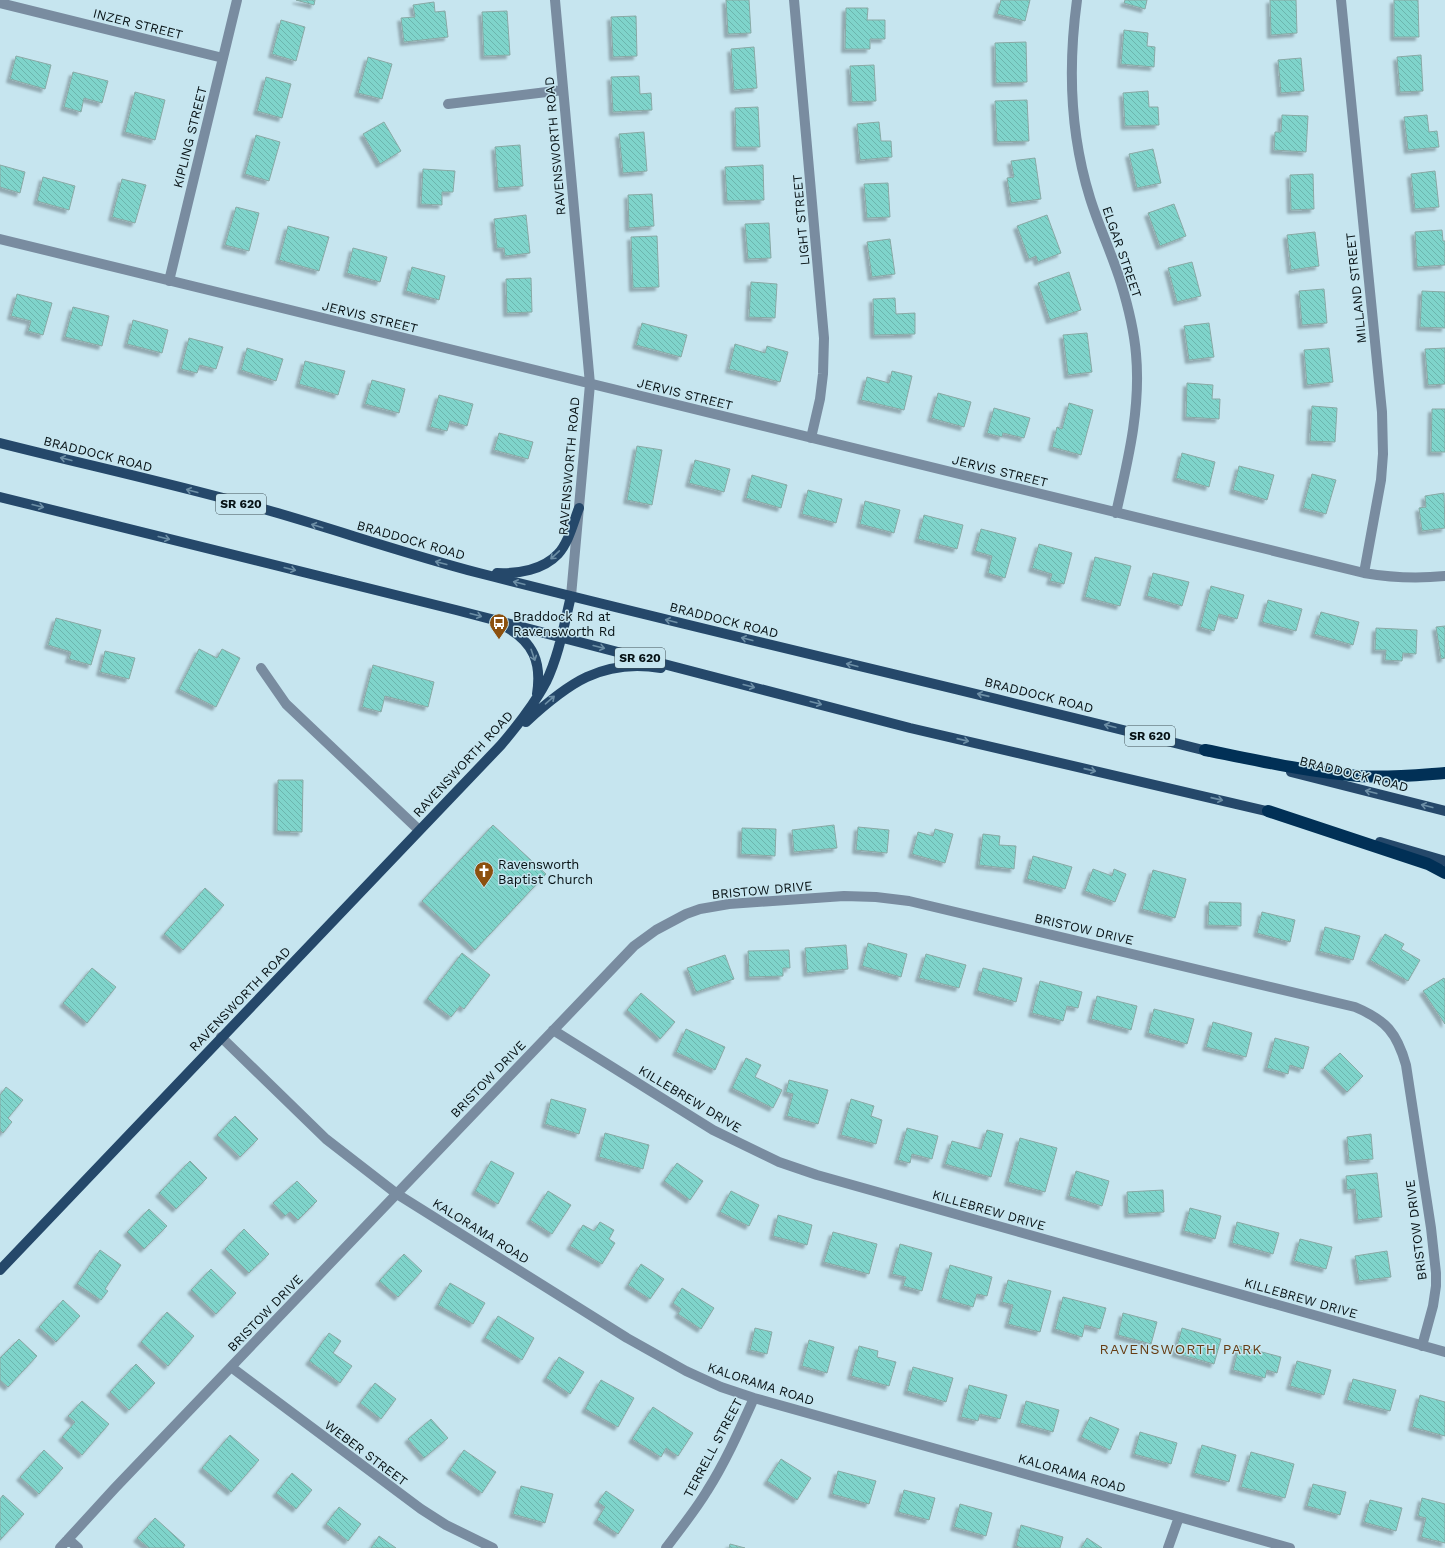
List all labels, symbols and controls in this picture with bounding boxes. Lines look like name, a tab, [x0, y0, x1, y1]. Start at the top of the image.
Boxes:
street label: INZER STREET	[92, 6, 185, 42]
street label: RAVENSWORTH ROAD	[541, 76, 569, 216]
street label: KIPLING STREET	[170, 84, 210, 189]
street label: LIGHT STREET	[790, 174, 812, 266]
street label: ELGAR STREET	[1099, 204, 1145, 300]
street label: MILLAND STREET	[1343, 232, 1369, 344]
street label: JERVIS STREET	[321, 298, 420, 336]
street label: JERVIS STREET	[636, 375, 735, 413]
street label: RAVENSWORTH ROAD	[555, 396, 583, 536]
street label: BRADDOCK ROAD	[42, 433, 154, 475]
street label: JERVIS STREET	[951, 452, 1050, 490]
one-way arrow	[59, 455, 72, 463]
one-way arrow	[185, 487, 198, 494]
road number: SR 620	[216, 494, 266, 514]
one-way arrow	[31, 503, 44, 511]
street label: BRADDOCK ROAD	[355, 517, 467, 563]
one-way arrow	[311, 522, 324, 529]
one-way arrow	[157, 535, 170, 542]
one-way arrow	[550, 550, 560, 560]
one-way arrow	[435, 559, 448, 566]
one-way arrow	[283, 566, 296, 573]
one-way arrow	[513, 579, 526, 586]
street label: BRADDOCK ROAD	[668, 599, 780, 641]
place label: Braddock Rd at Ravensworth Rd	[513, 609, 615, 639]
one-way arrow	[469, 612, 482, 620]
bus stop icon: Braddock Rd at Ravensworth Rd	[488, 612, 510, 640]
one-way arrow	[665, 616, 678, 624]
one-way arrow	[740, 635, 753, 642]
one-way arrow	[592, 644, 605, 652]
road number: SR 620	[615, 648, 665, 668]
one-way arrow	[530, 649, 538, 661]
one-way arrow	[846, 661, 859, 668]
street label: BRADDOCK ROAD	[983, 674, 1095, 716]
one-way arrow	[742, 683, 755, 690]
one-way arrow	[977, 691, 990, 699]
one-way arrow	[545, 696, 555, 705]
one-way arrow	[809, 700, 822, 708]
street label: RAVENSWORTH ROAD	[410, 708, 516, 820]
one-way arrow	[1103, 722, 1116, 729]
road number: SR 620	[1125, 726, 1175, 746]
one-way arrow	[957, 737, 970, 745]
street label: BRADDOCK ROAD	[1298, 753, 1410, 795]
one-way arrow	[1083, 766, 1096, 774]
one-way arrow	[1365, 788, 1378, 796]
one-way arrow	[1210, 796, 1223, 804]
one-way arrow	[1421, 802, 1434, 810]
place label: Ravensworth Baptist Church	[498, 857, 593, 887]
church icon: Ravensworth Baptist Church	[473, 860, 495, 888]
street label: BRISTOW DRIVE	[711, 878, 813, 902]
street label: BRISTOW DRIVE	[1033, 910, 1135, 948]
street label: RAVENSWORTH ROAD	[186, 944, 294, 1054]
street label: BRISTOW DRIVE	[447, 1037, 529, 1121]
street label: KILLEBREW DRIVE	[636, 1062, 744, 1136]
street label: BRISTOW DRIVE	[1402, 1179, 1430, 1281]
street label: KILLEBREW DRIVE	[931, 1187, 1047, 1233]
street label: KALORAMA ROAD	[430, 1195, 532, 1267]
street label: BRISTOW DRIVE	[224, 1271, 306, 1355]
street label: KILLEBREW DRIVE	[1243, 1275, 1359, 1321]
district label: RAVENSWORTH PARK	[1100, 1341, 1262, 1357]
street label: KALORAMA ROAD	[706, 1360, 816, 1408]
street label: TERRELL STREET	[680, 1396, 746, 1500]
street label: WEBER STREET	[322, 1417, 410, 1489]
street label: KALORAMA ROAD	[1017, 1450, 1127, 1496]

